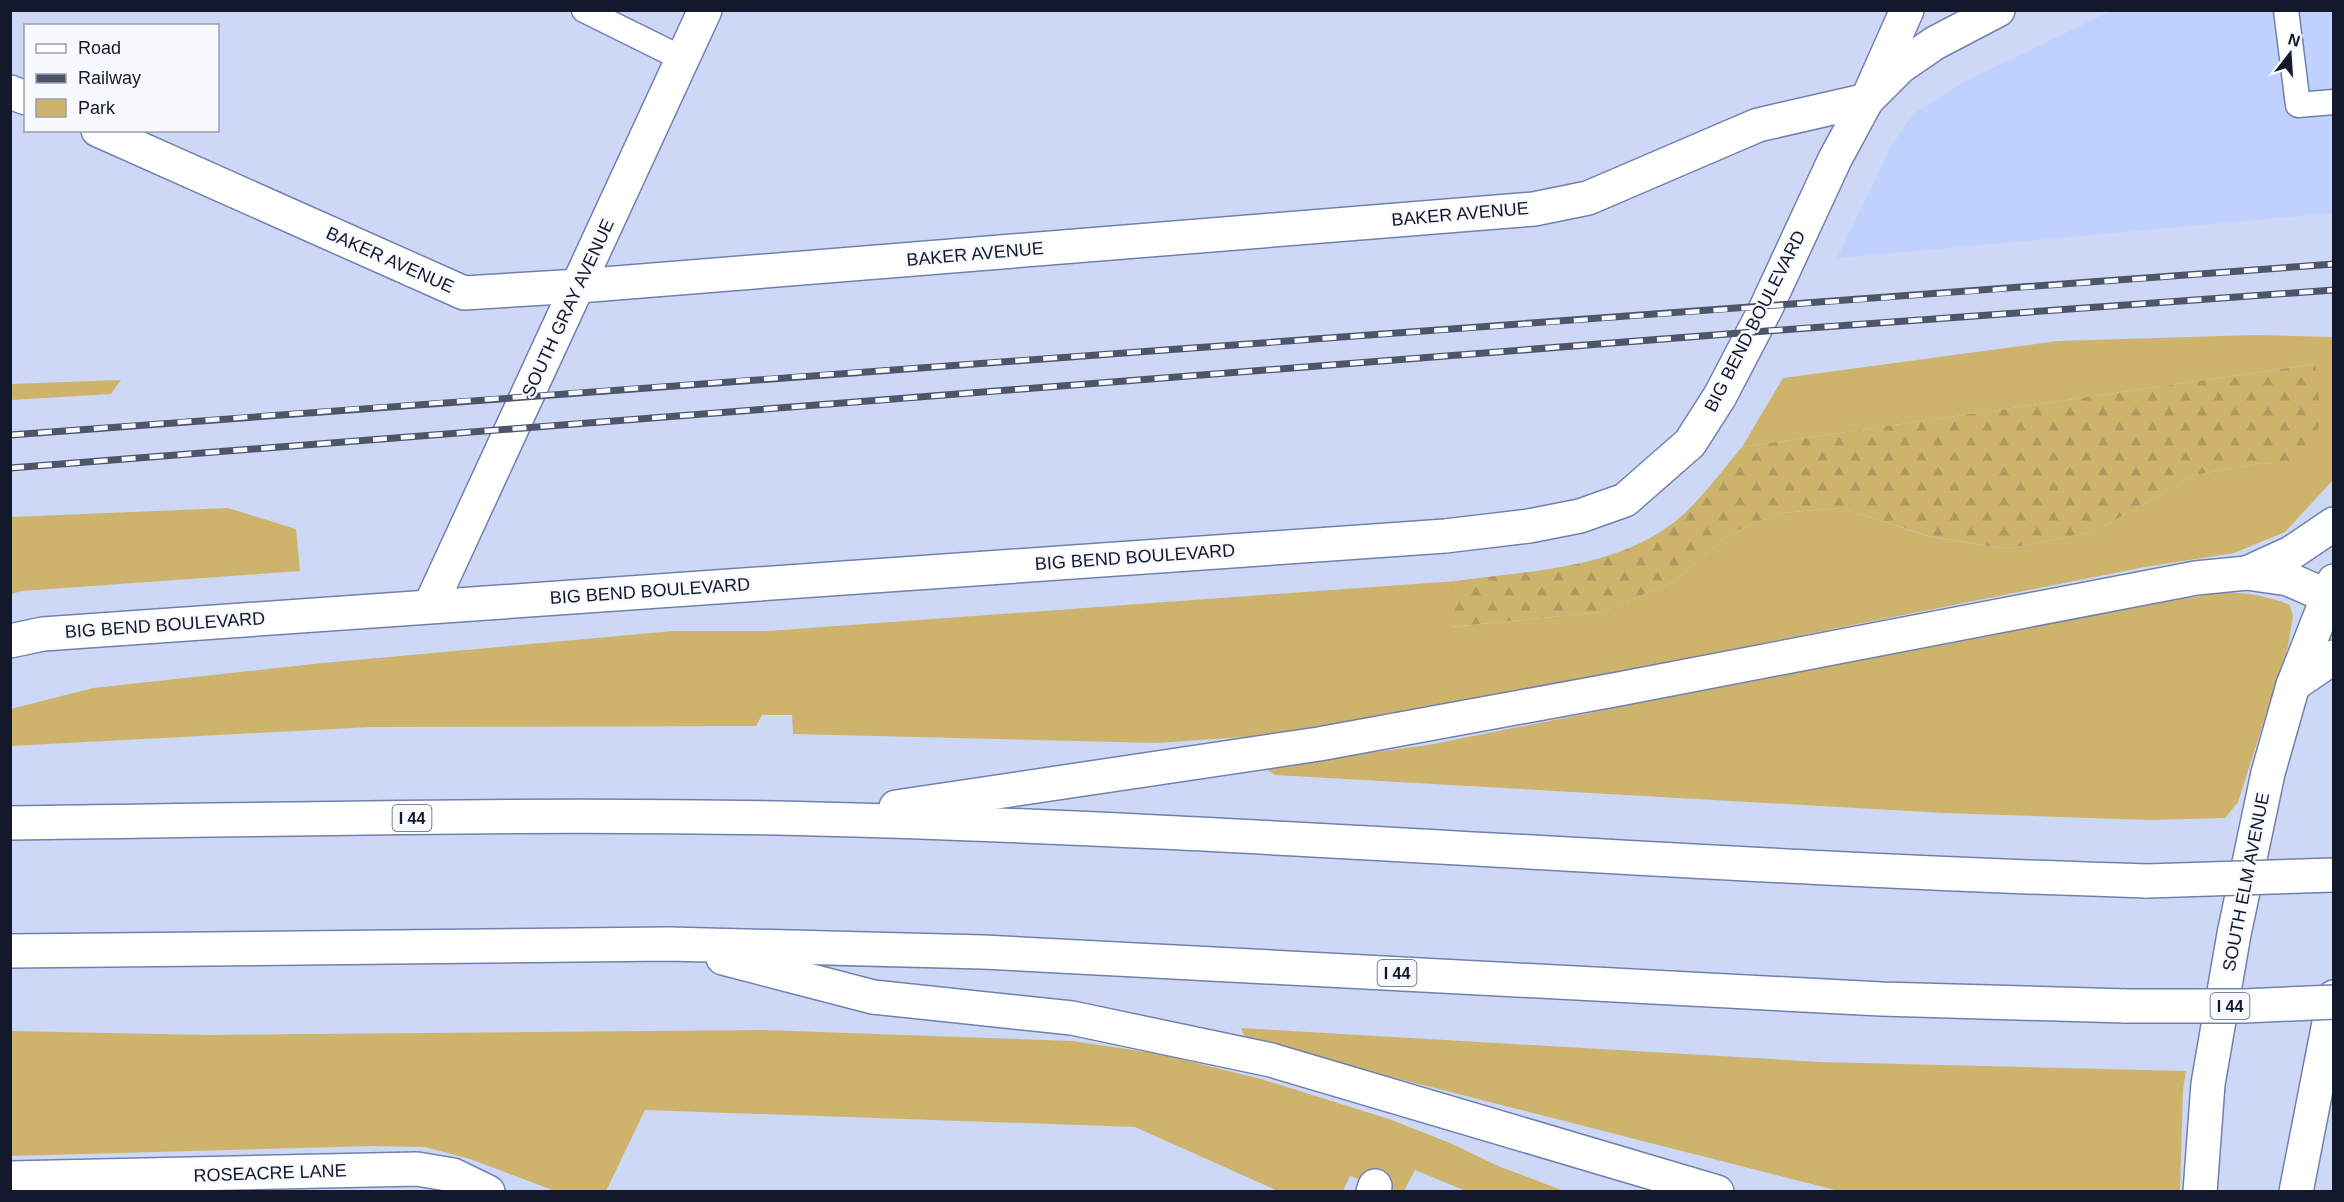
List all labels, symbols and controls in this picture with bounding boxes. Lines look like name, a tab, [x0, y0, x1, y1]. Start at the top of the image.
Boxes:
legend	[24, 24, 219, 132]
north arrow	[2260, 24, 2320, 84]
text: N	[2286, 30, 2302, 50]
text: Road	[78, 38, 121, 58]
text: Railway	[78, 68, 141, 88]
text: Park	[78, 98, 116, 118]
street label: BAKER AVENUE	[1391, 198, 1529, 230]
street label: SOUTH GRAY AVENUE	[518, 216, 618, 400]
street label: BAKER AVENUE	[323, 223, 457, 297]
street label: BIG BEND BOULEVARD	[1701, 227, 1809, 415]
street label: BAKER AVENUE	[906, 238, 1044, 270]
street label: BIG BEND BOULEVARD	[1034, 540, 1236, 574]
street label: BIG BEND BOULEVARD	[549, 574, 751, 608]
street label: BIG BEND BOULEVARD	[64, 608, 266, 642]
street label: SOUTH ELM AVENUE	[2219, 791, 2273, 973]
road number: I 44	[392, 805, 432, 831]
road number: I 44	[1378, 960, 1416, 986]
road number: I 44	[2210, 993, 2250, 1019]
street label: ROSEACRE LANE	[193, 1160, 347, 1186]

